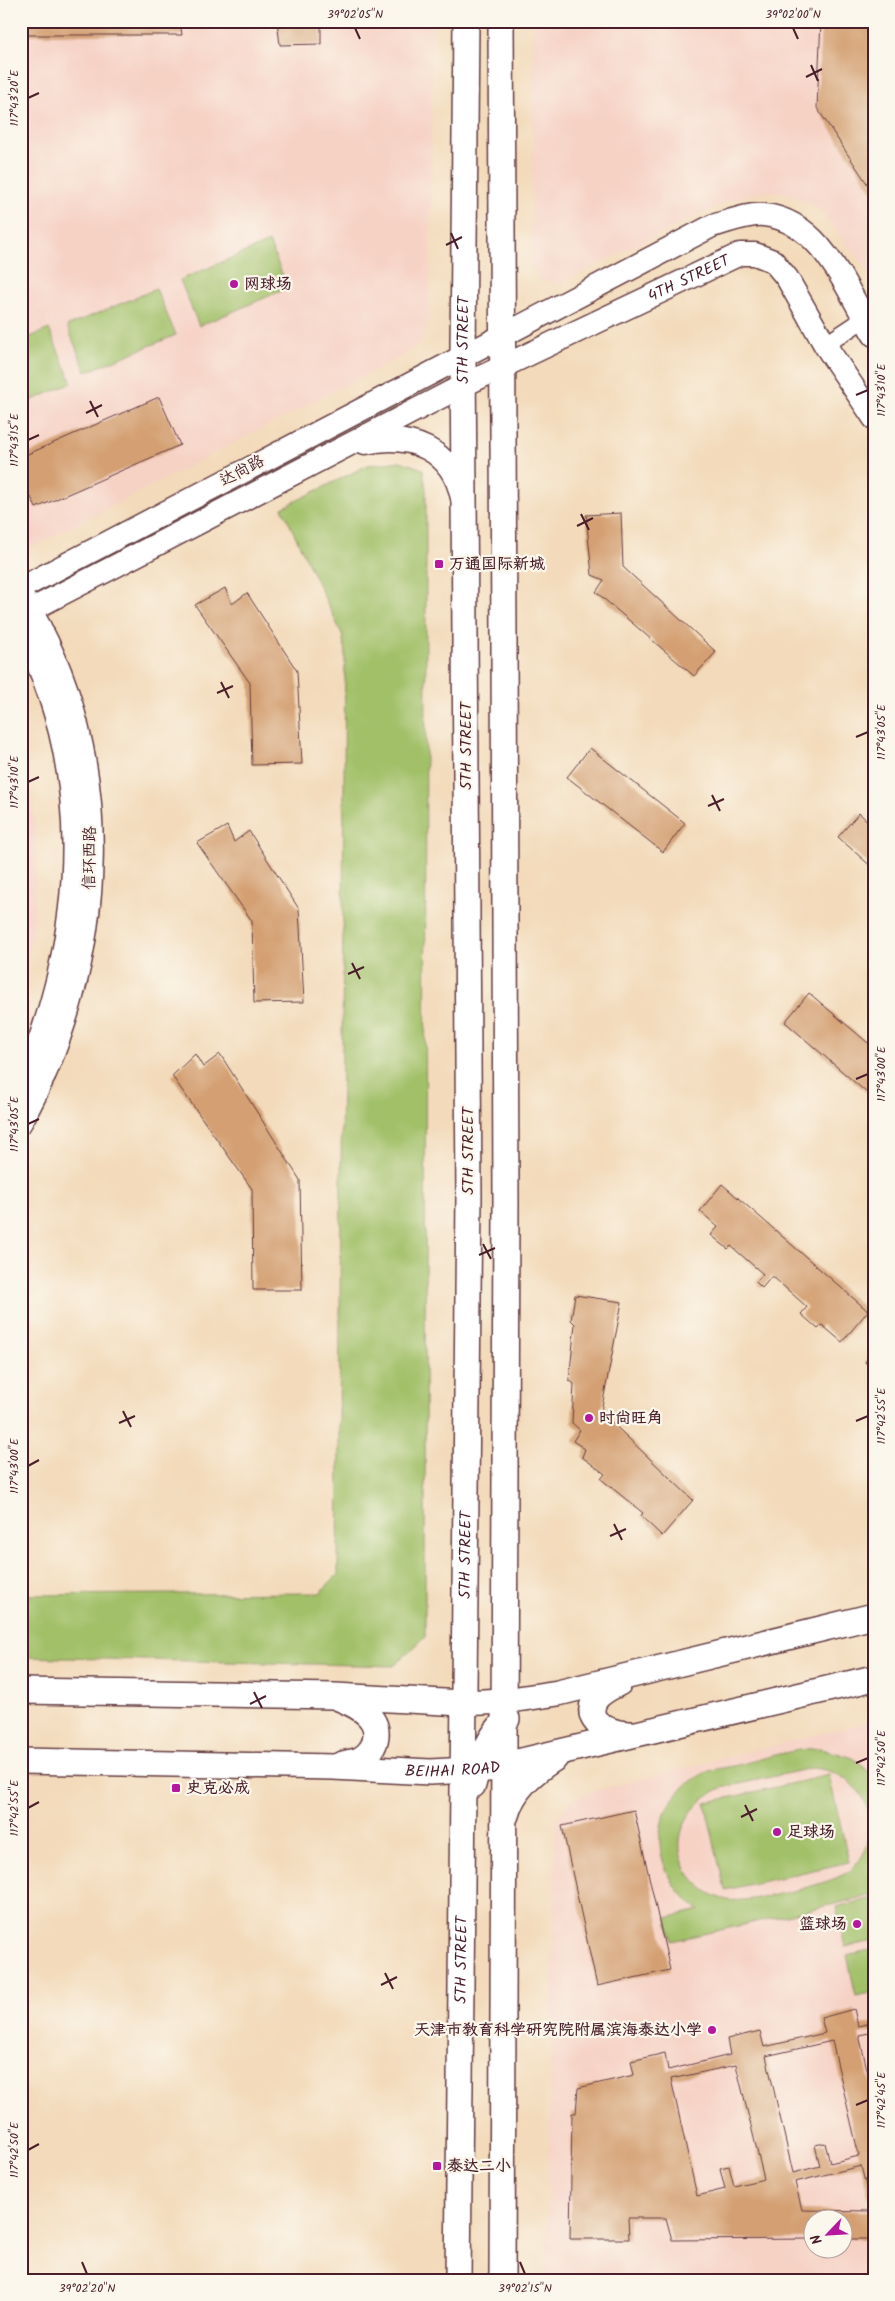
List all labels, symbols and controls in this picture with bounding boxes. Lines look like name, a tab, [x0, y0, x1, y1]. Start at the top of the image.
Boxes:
text: 39°02'05"N	[327, 5, 383, 24]
text: 39°02'00"N	[765, 5, 821, 24]
text: 117°43'20"E	[5, 69, 24, 126]
street label: 4TH STREET	[644, 247, 735, 309]
place label: 网球场	[244, 272, 292, 297]
marker: 网球场	[228, 278, 240, 290]
street label: 5TH STREET	[450, 295, 476, 384]
text: 117°43'10"E	[872, 362, 891, 417]
text: 117°43'15"E	[5, 412, 24, 467]
street label: 达尚路	[215, 449, 269, 493]
place label: 万通国际新城	[449, 552, 545, 577]
marker: 万通国际新城	[433, 558, 445, 570]
street label: 5TH STREET	[454, 701, 479, 790]
text: 117°43'05"E	[872, 703, 891, 760]
text: 117°43'10"E	[5, 754, 24, 809]
street label: 信环西路	[77, 826, 103, 890]
text: 117°43'00"E	[872, 1045, 891, 1102]
text: 117°43'05"E	[5, 1095, 24, 1152]
street label: 5TH STREET	[456, 1106, 481, 1195]
text: 117°42'55"E	[872, 1387, 891, 1444]
place label: 时尚旺角	[599, 1406, 663, 1431]
marker: 时尚旺角	[583, 1412, 595, 1424]
text: 117°43'00"E	[5, 1437, 24, 1494]
street label: 5TH STREET	[452, 1509, 478, 1599]
text: 117°42'50"E	[872, 1729, 891, 1786]
street label: BEIHAI ROAD	[404, 1754, 503, 1785]
place label: 史克必成	[186, 1776, 250, 1801]
text: 117°42'55"E	[5, 1779, 24, 1836]
marker: 史克必成	[170, 1782, 182, 1794]
place label: 足球场	[787, 1820, 835, 1845]
marker: 足球场	[771, 1826, 783, 1838]
place label: 篮球场	[799, 1912, 847, 1937]
street label: 5TH STREET	[448, 1914, 474, 2004]
marker: 篮球场	[851, 1918, 863, 1930]
place label: 天津市教育科学研究院附属滨海泰达小学	[414, 2018, 702, 2043]
marker: 天津市教育科学研究院附属滨海泰达小学	[706, 2024, 718, 2036]
text: 117°42'45"E	[872, 2071, 891, 2128]
text: 117°42'50"E	[5, 2121, 24, 2178]
place label: 泰达二小	[447, 2154, 511, 2179]
marker: 泰达二小	[431, 2160, 443, 2172]
north arrow	[802, 2208, 852, 2258]
text: N	[805, 2230, 829, 2248]
text: 39°02'20"N	[59, 2279, 115, 2298]
text: 39°02'15"N	[498, 2279, 552, 2298]

